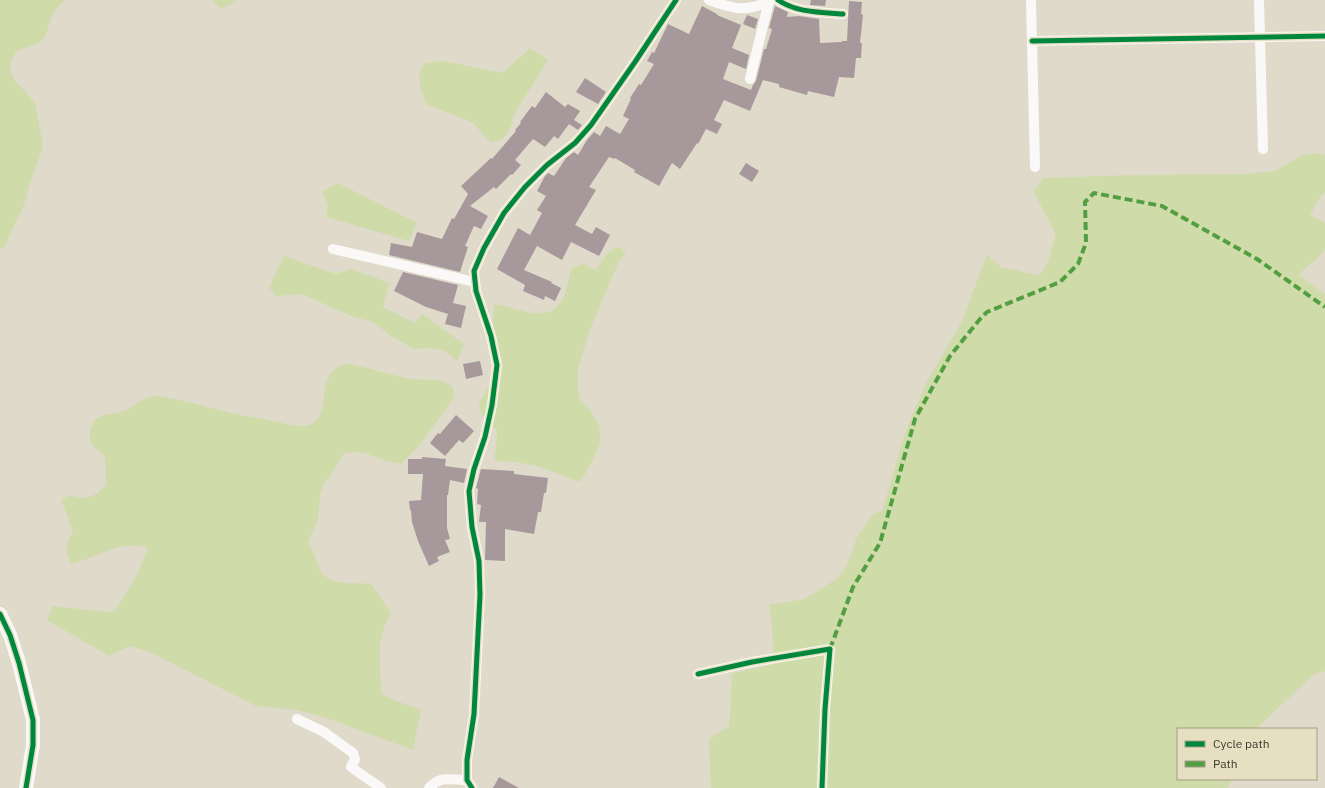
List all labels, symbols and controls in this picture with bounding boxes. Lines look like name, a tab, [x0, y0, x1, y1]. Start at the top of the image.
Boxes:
legend	[1177, 728, 1317, 780]
text: Cycle path	[1213, 736, 1270, 751]
text: Path	[1213, 756, 1238, 771]

